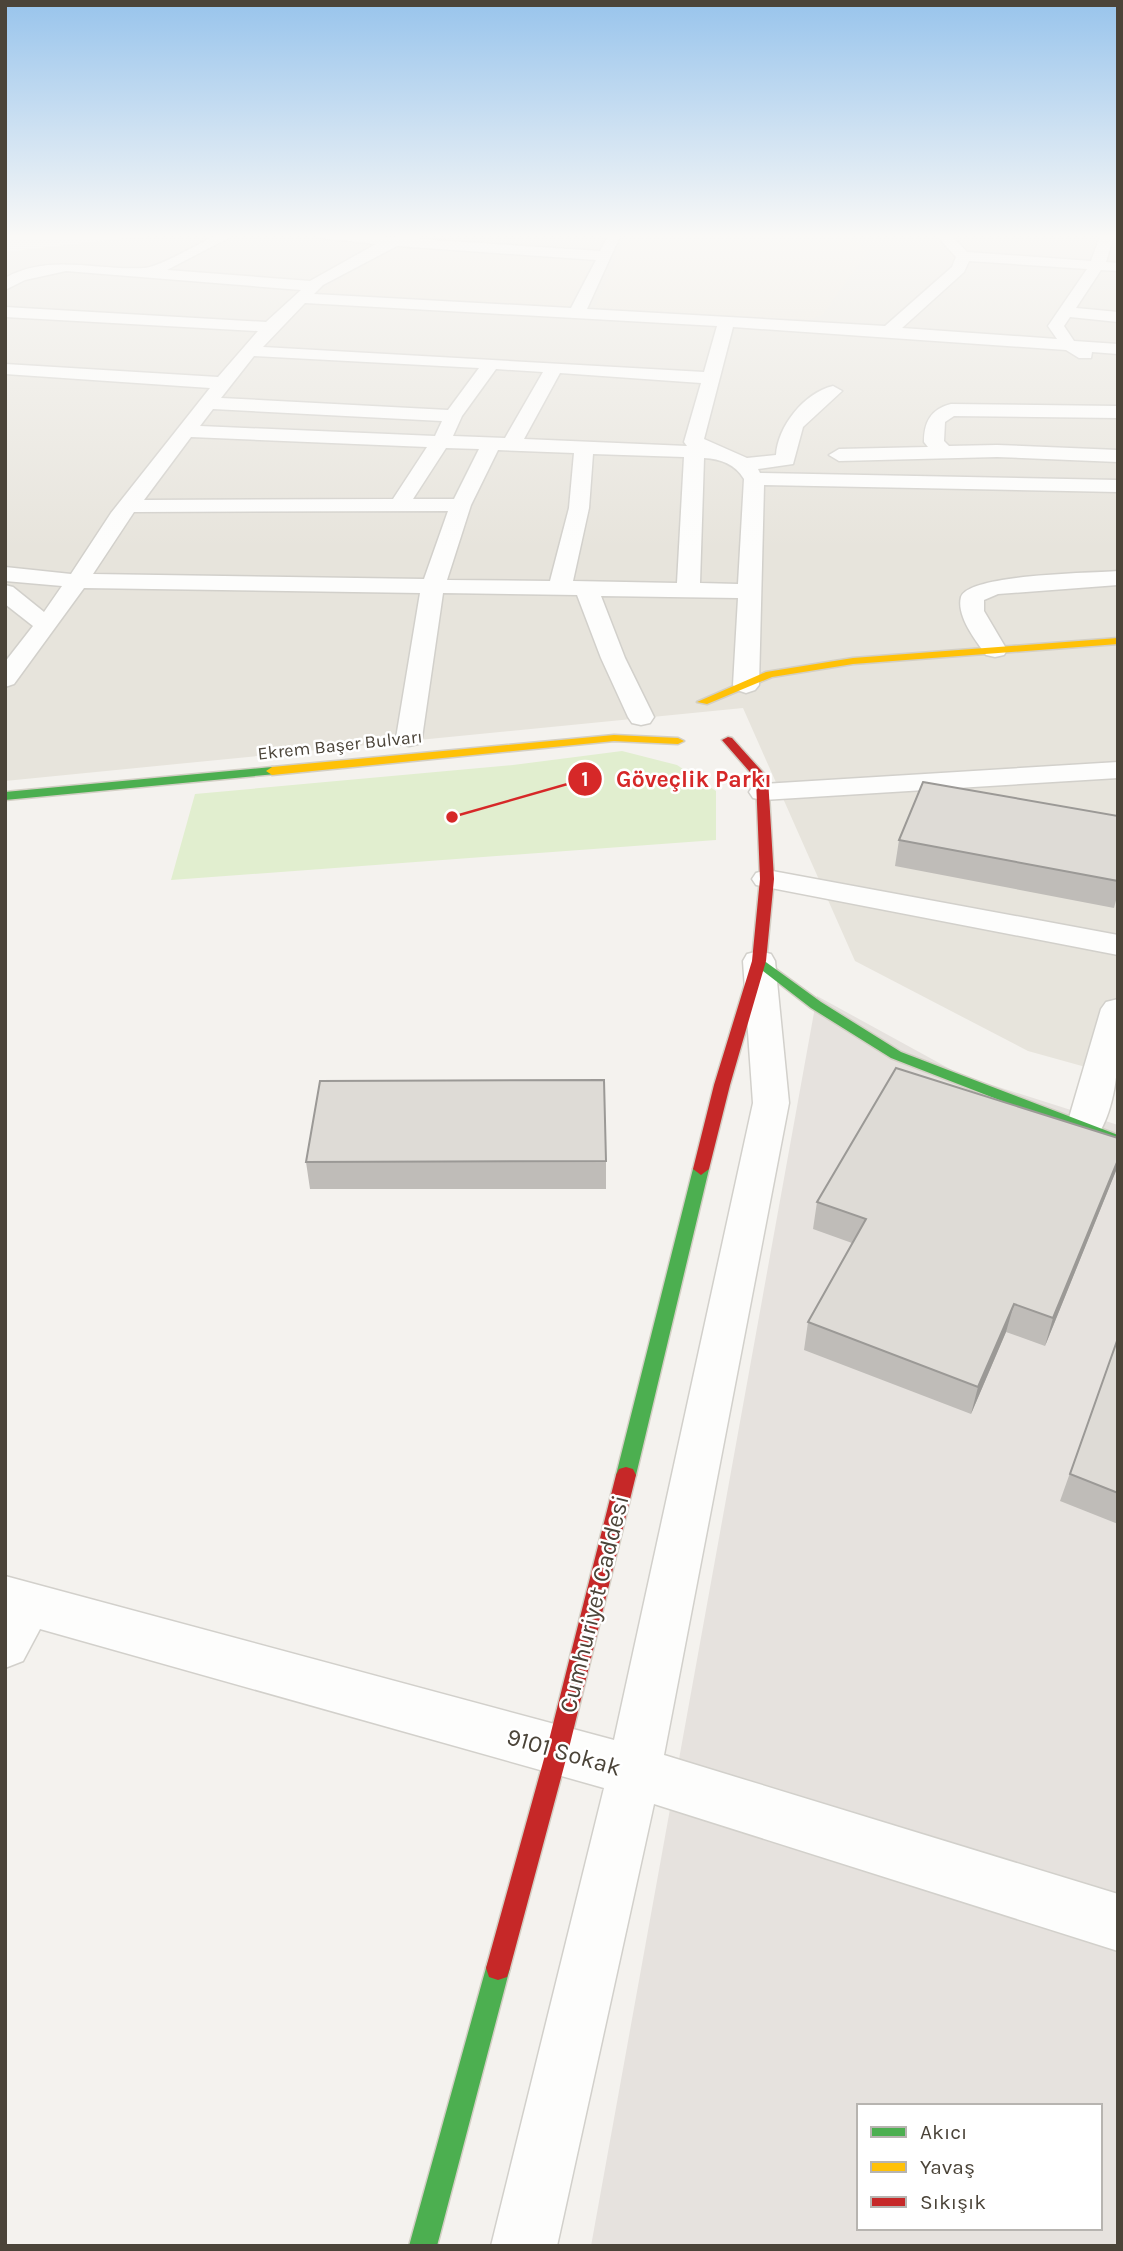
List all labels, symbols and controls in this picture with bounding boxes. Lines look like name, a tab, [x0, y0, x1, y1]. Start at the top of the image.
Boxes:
street label: Ekrem Başer Bulvarı	[256, 725, 424, 765]
callout: Göveçlik Parkı	[567, 757, 786, 801]
text: Göveçlik Parkı	[616, 766, 772, 793]
text: 1	[581, 767, 589, 791]
street label: Cumhuriyet Caddesi	[553, 1492, 635, 1716]
street label: 9101 Sokak	[504, 1722, 624, 1782]
legend	[857, 2104, 1102, 2230]
text: Akıcı	[920, 2120, 967, 2144]
text: Yavaş	[920, 2155, 975, 2179]
text: Sıkışık	[920, 2190, 986, 2214]

